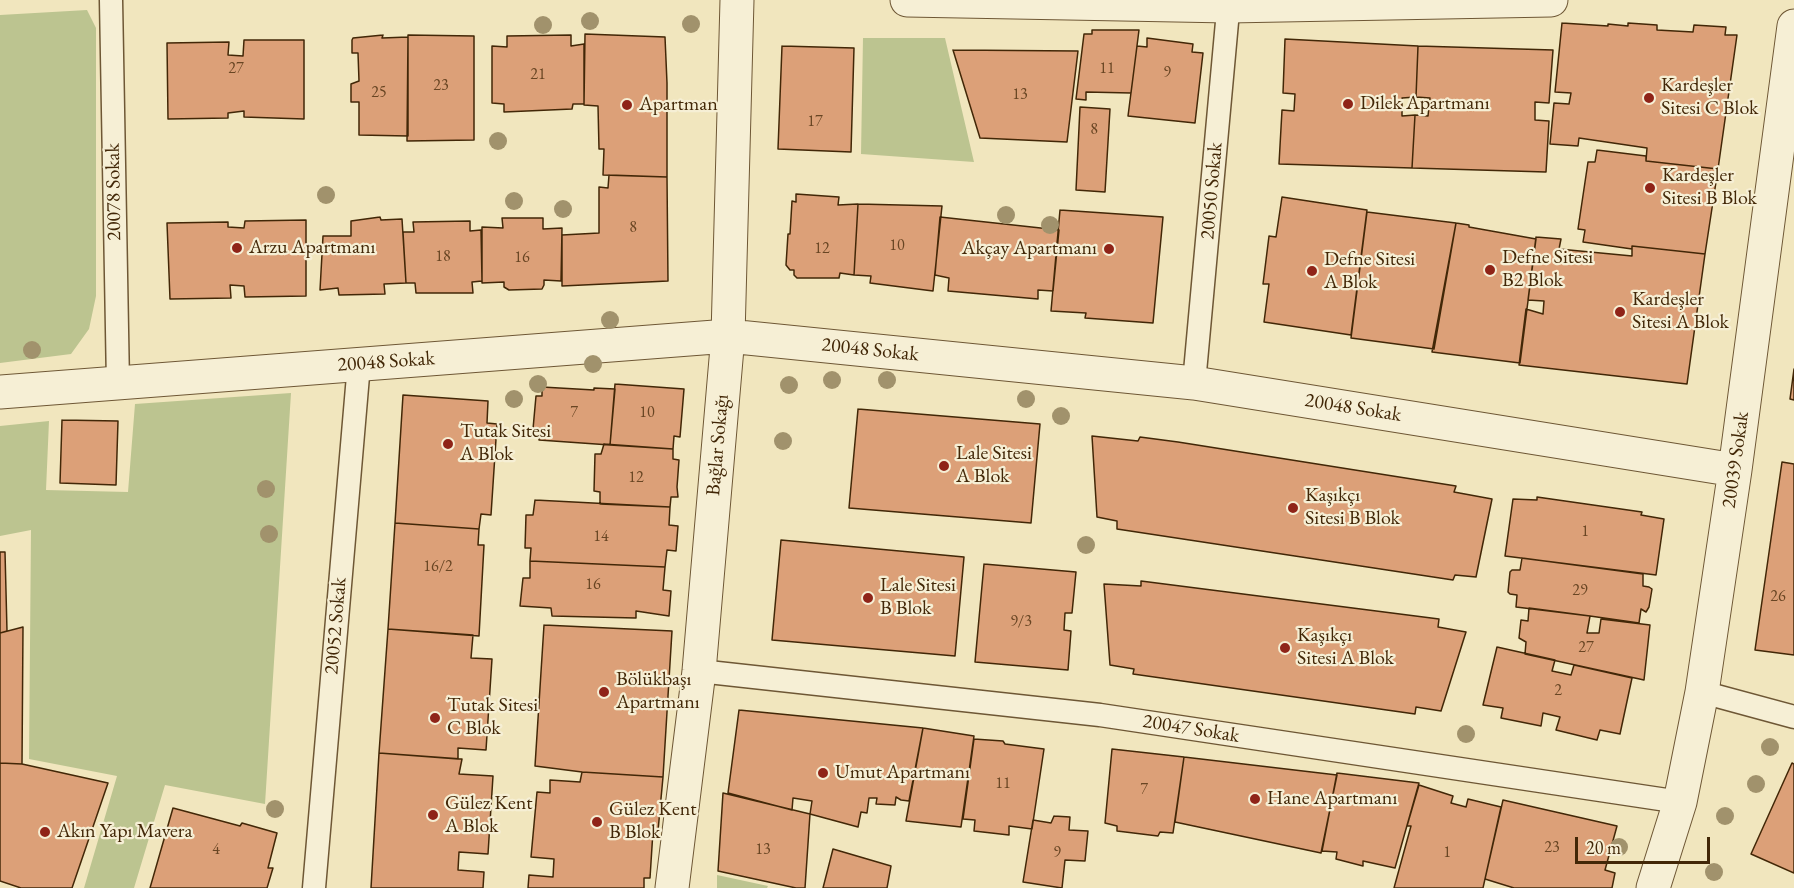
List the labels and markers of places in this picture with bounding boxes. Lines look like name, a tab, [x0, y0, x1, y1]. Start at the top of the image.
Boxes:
place label: Kardeşler Sitesi C Blok	[1661, 74, 1758, 121]
marker: Kardeşler Sitesi C Blok	[1642, 91, 1656, 105]
place label: Dilek Apartmanı	[1360, 92, 1490, 116]
place label: Apartman	[639, 93, 718, 117]
marker: Dilek Apartmanı	[1341, 97, 1355, 111]
marker: Apartman	[620, 98, 634, 112]
place label: Kardeşler Sitesi B Blok	[1662, 164, 1757, 211]
marker: Kardeşler Sitesi B Blok	[1643, 181, 1657, 195]
place label: Arzu Apartmanı	[249, 236, 375, 260]
place label: Akçay Apartmanı	[962, 237, 1097, 261]
marker: Arzu Apartmanı	[230, 241, 244, 255]
marker: Akçay Apartmanı	[1102, 242, 1116, 256]
place label: Defne Sitesi B2 Blok	[1502, 246, 1593, 293]
place label: Defne Sitesi A Blok	[1324, 248, 1415, 295]
marker: Defne Sitesi B2 Blok	[1483, 263, 1497, 277]
marker: Defne Sitesi A Blok	[1305, 264, 1319, 278]
place label: Kardeşler Sitesi A Blok	[1632, 288, 1729, 335]
marker: Kardeşler Sitesi A Blok	[1613, 305, 1627, 319]
place label: Tutak Sitesi A Blok	[460, 420, 551, 467]
marker: Tutak Sitesi A Blok	[441, 437, 455, 451]
place label: Lale Sitesi A Blok	[956, 442, 1032, 489]
marker: Lale Sitesi A Blok	[937, 459, 951, 473]
place label: Kaşıkçı Sitesi B Blok	[1305, 484, 1400, 531]
marker: Kaşıkçı Sitesi B Blok	[1286, 501, 1300, 515]
place label: Lale Sitesi B Blok	[880, 574, 956, 621]
marker: Lale Sitesi B Blok	[861, 591, 875, 605]
place label: Kaşıkçı Sitesi A Blok	[1297, 624, 1394, 671]
marker: Kaşıkçı Sitesi A Blok	[1278, 641, 1292, 655]
place label: Bölükbaşı Apartmanı	[616, 668, 700, 715]
marker: Bölükbaşı Apartmanı	[597, 685, 611, 699]
place label: Tutak Sitesi C Blok	[447, 694, 538, 741]
marker: Tutak Sitesi C Blok	[428, 711, 442, 725]
place label: Umut Apartmanı	[835, 761, 970, 785]
marker: Umut Apartmanı	[816, 766, 830, 780]
place label: Hane Apartmanı	[1267, 787, 1397, 811]
place label: Gülez Kent A Blok	[445, 792, 533, 839]
marker: Hane Apartmanı	[1248, 792, 1262, 806]
place label: Gülez Kent B Blok	[609, 798, 697, 845]
marker: Gülez Kent A Blok	[426, 808, 440, 822]
marker: Gülez Kent B Blok	[590, 815, 604, 829]
place label: Akın Yapı Mavera	[57, 820, 192, 844]
marker: Akın Yapı Mavera	[38, 825, 52, 839]

